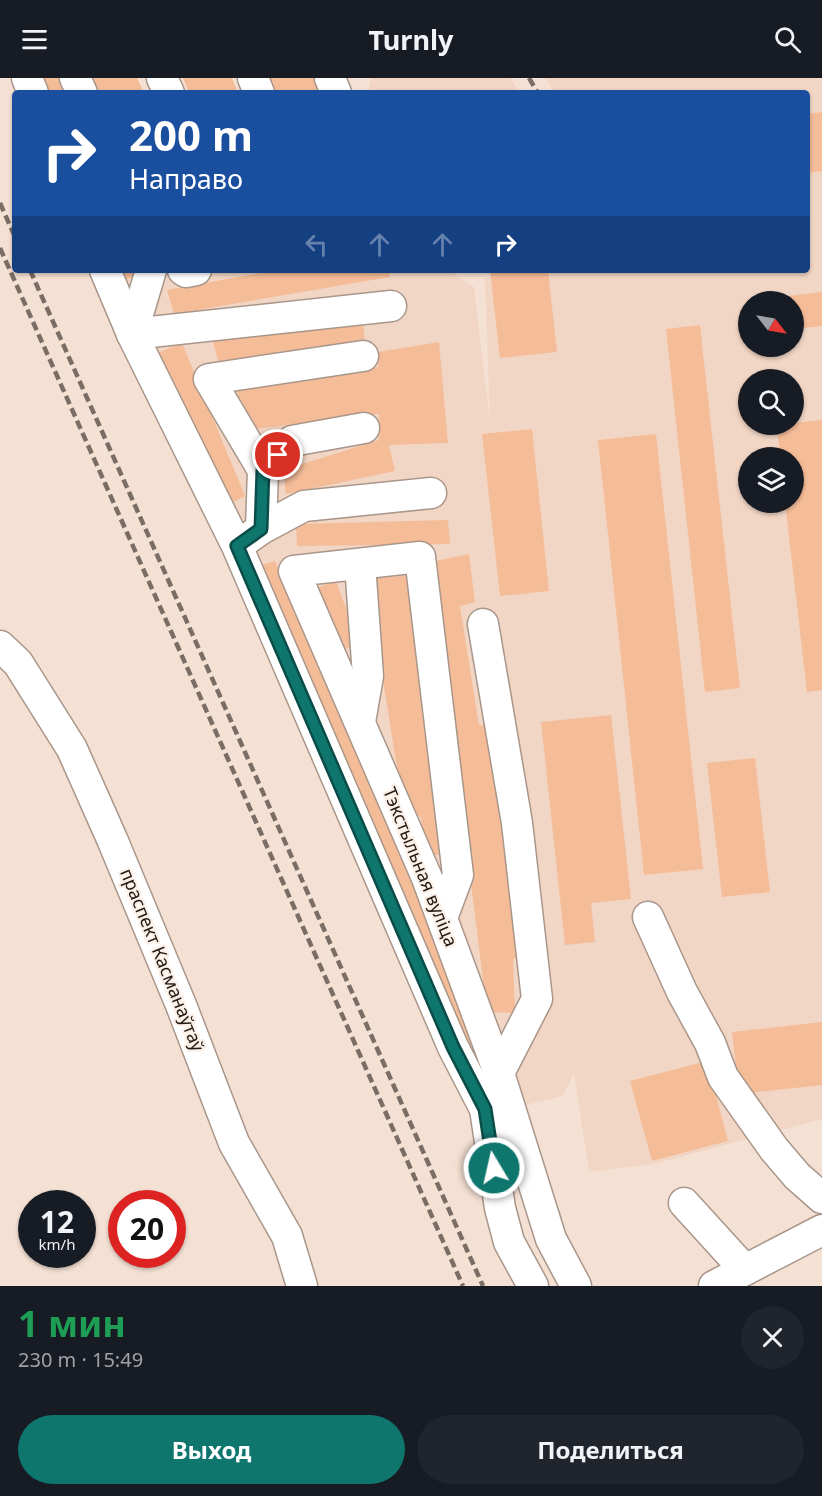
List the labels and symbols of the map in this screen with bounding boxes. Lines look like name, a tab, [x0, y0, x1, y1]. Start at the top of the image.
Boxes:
north arrow	[738, 291, 804, 357]
pin	[252, 429, 303, 480]
street label: Тэкстыльная вуліца	[378, 783, 464, 950]
street label: праспект Касманаўтаў	[115, 865, 211, 1055]
position arrow	[462, 1136, 526, 1200]
speed limit sign: 20	[108, 1190, 186, 1268]

